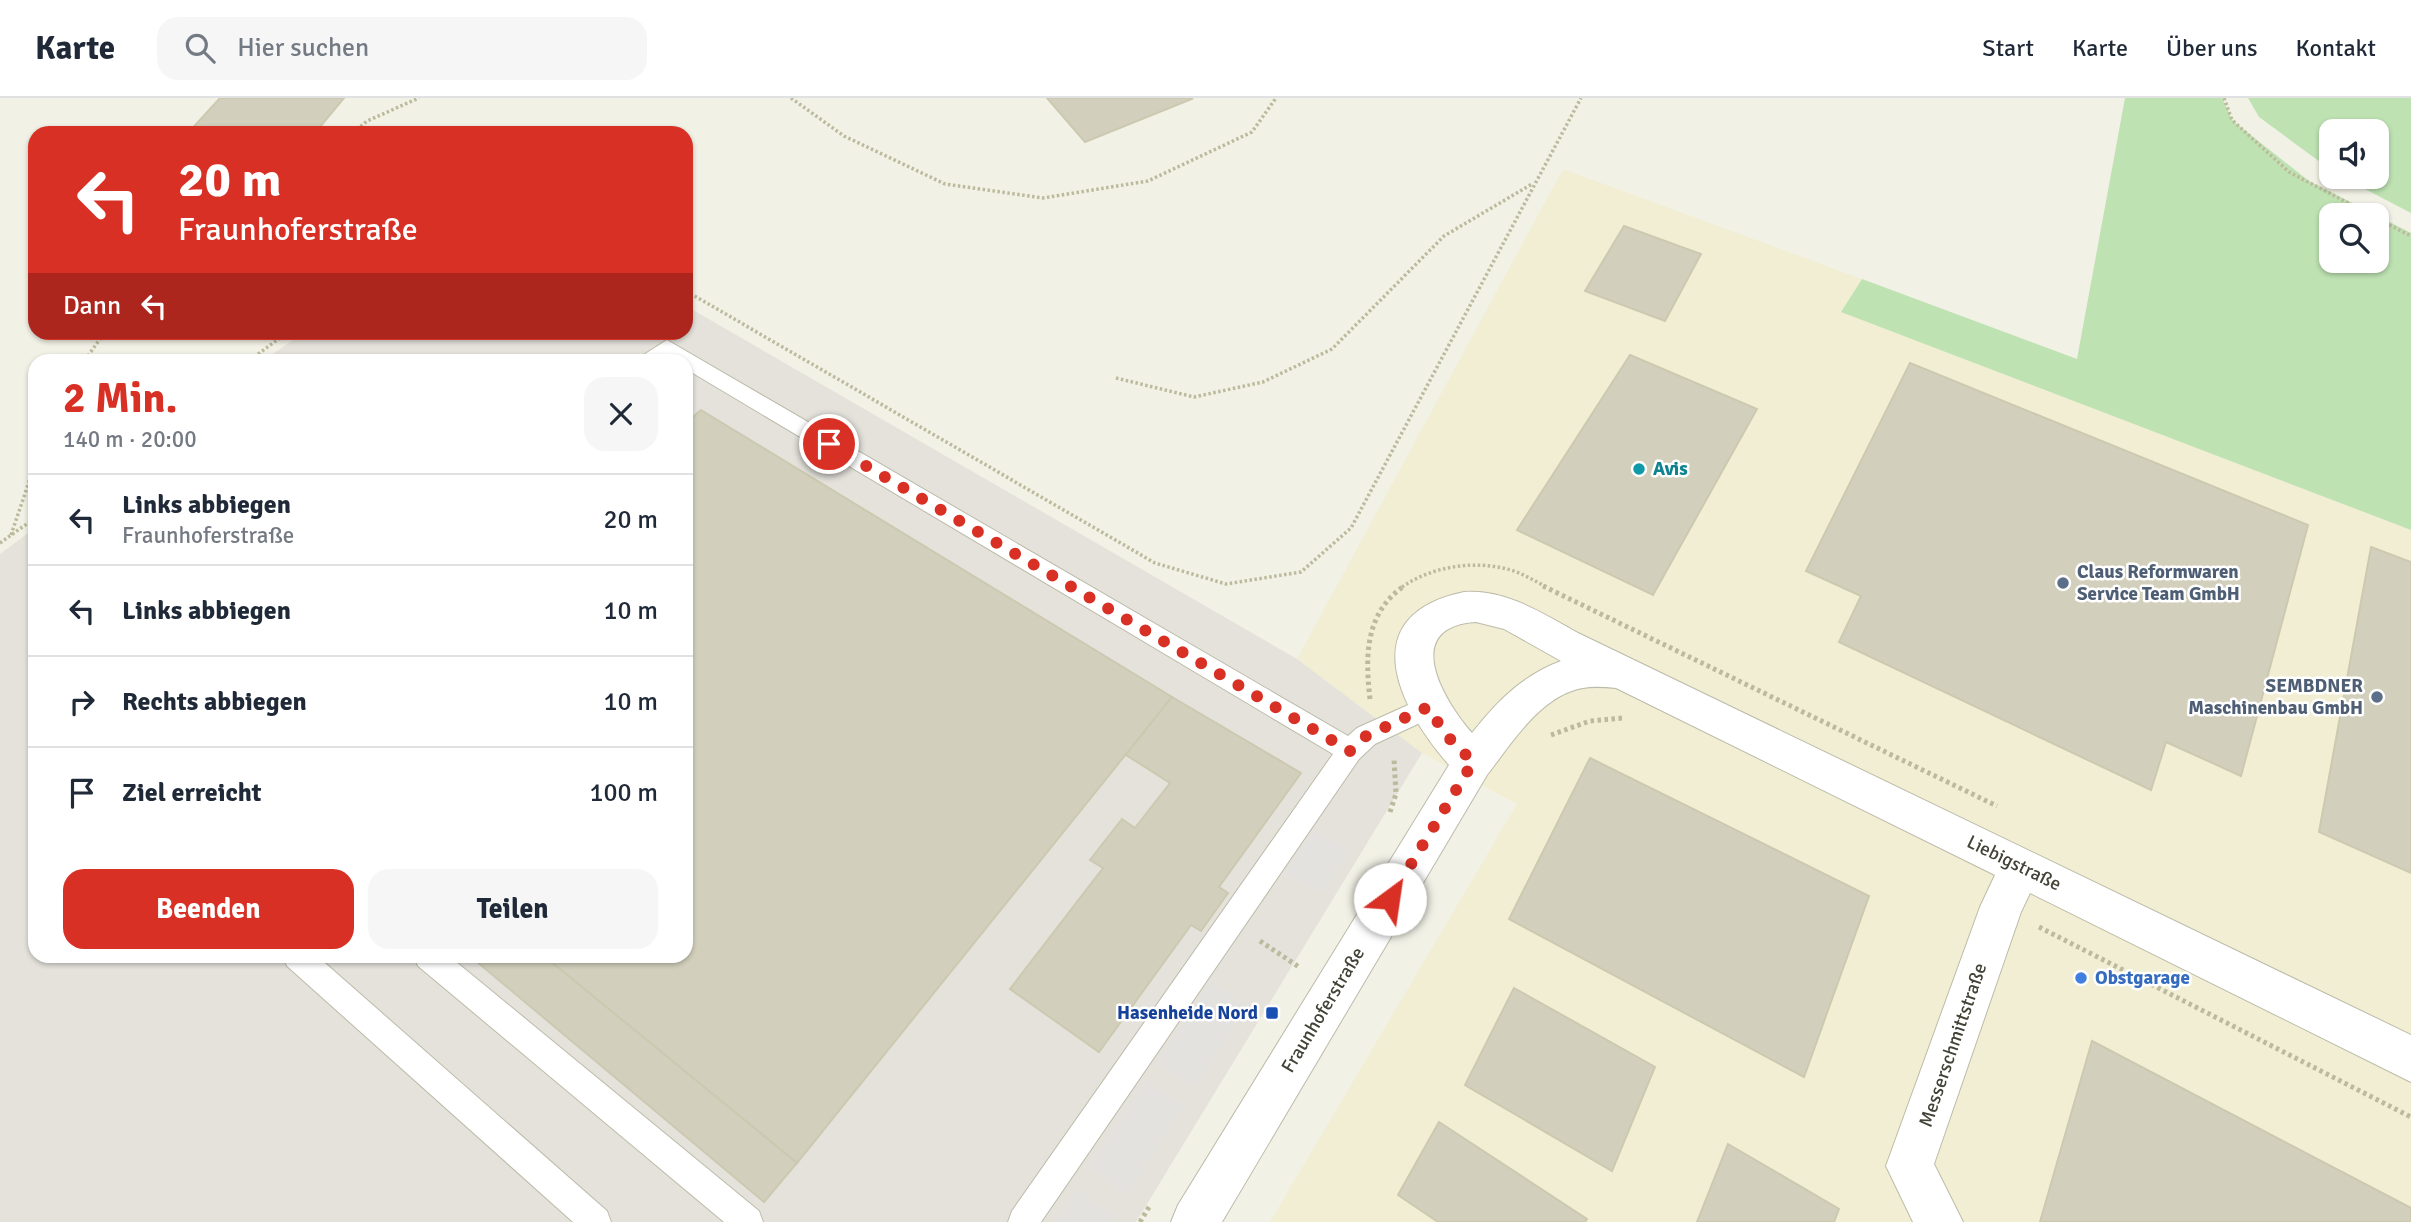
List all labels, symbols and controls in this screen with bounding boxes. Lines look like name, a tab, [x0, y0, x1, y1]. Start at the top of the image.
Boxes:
search box	[157, 17, 647, 80]
text: Karte	[35, 28, 115, 69]
icon: search	[181, 29, 219, 67]
text: Hier suchen	[237, 32, 369, 64]
text: Start	[1982, 33, 2034, 63]
text: Karte	[2072, 33, 2128, 63]
text: Über uns	[2166, 33, 2258, 63]
text: Kontakt	[2296, 33, 2376, 63]
map controls	[2319, 119, 2389, 273]
button: sound	[2319, 119, 2389, 189]
text: 20 m	[178, 150, 281, 210]
icon: left	[63, 154, 154, 245]
button: search	[2319, 203, 2389, 273]
text: Fraunhoferstraße	[178, 210, 418, 249]
icon: left	[135, 287, 173, 325]
text: Dann	[63, 290, 121, 322]
text: 2 Min.	[63, 373, 177, 424]
button: close	[584, 377, 658, 451]
pin	[799, 414, 859, 474]
text: 140 m · 20:00	[63, 425, 197, 454]
icon: arrive	[810, 425, 848, 463]
place label: Avis	[1653, 457, 1688, 481]
marker: Avis	[1631, 461, 1647, 477]
text: Links abbiegen	[122, 489, 291, 521]
icon: left	[63, 501, 101, 539]
text: 20 m	[603, 504, 658, 536]
text: Fraunhoferstraße	[122, 521, 294, 550]
place label: Claus Reformwaren Service Team GmbH	[2077, 560, 2240, 606]
marker: Claus Reformwaren Service Team GmbH	[2055, 575, 2071, 591]
icon: left	[63, 592, 101, 630]
text: Links abbiegen	[122, 595, 291, 627]
text: 10 m	[603, 595, 658, 627]
place label: SEMBDNER Maschinenbau GmbH	[2188, 674, 2363, 720]
icon: right	[63, 683, 101, 721]
text: Rechts abbiegen	[122, 686, 307, 718]
text: 10 m	[603, 686, 658, 718]
marker: SEMBDNER Maschinenbau GmbH	[2369, 689, 2385, 705]
icon: arrive	[63, 774, 101, 812]
text: Ziel erreicht	[122, 777, 262, 809]
text: 100 m	[589, 777, 658, 809]
street label: Liebigstraße	[1963, 830, 2065, 896]
position arrow	[1353, 862, 1427, 936]
button: Beenden	[63, 869, 354, 949]
button: Teilen	[368, 869, 658, 949]
street label: Fraunhoferstraße	[1276, 943, 1370, 1077]
street label: Messerschmittstraße	[1914, 960, 1992, 1130]
place label: Obstgarage	[2095, 966, 2190, 990]
marker: Obstgarage	[2073, 970, 2089, 986]
place label: Hasenheide Nord	[1117, 1001, 1258, 1025]
marker: Hasenheide Nord	[1264, 1005, 1280, 1021]

